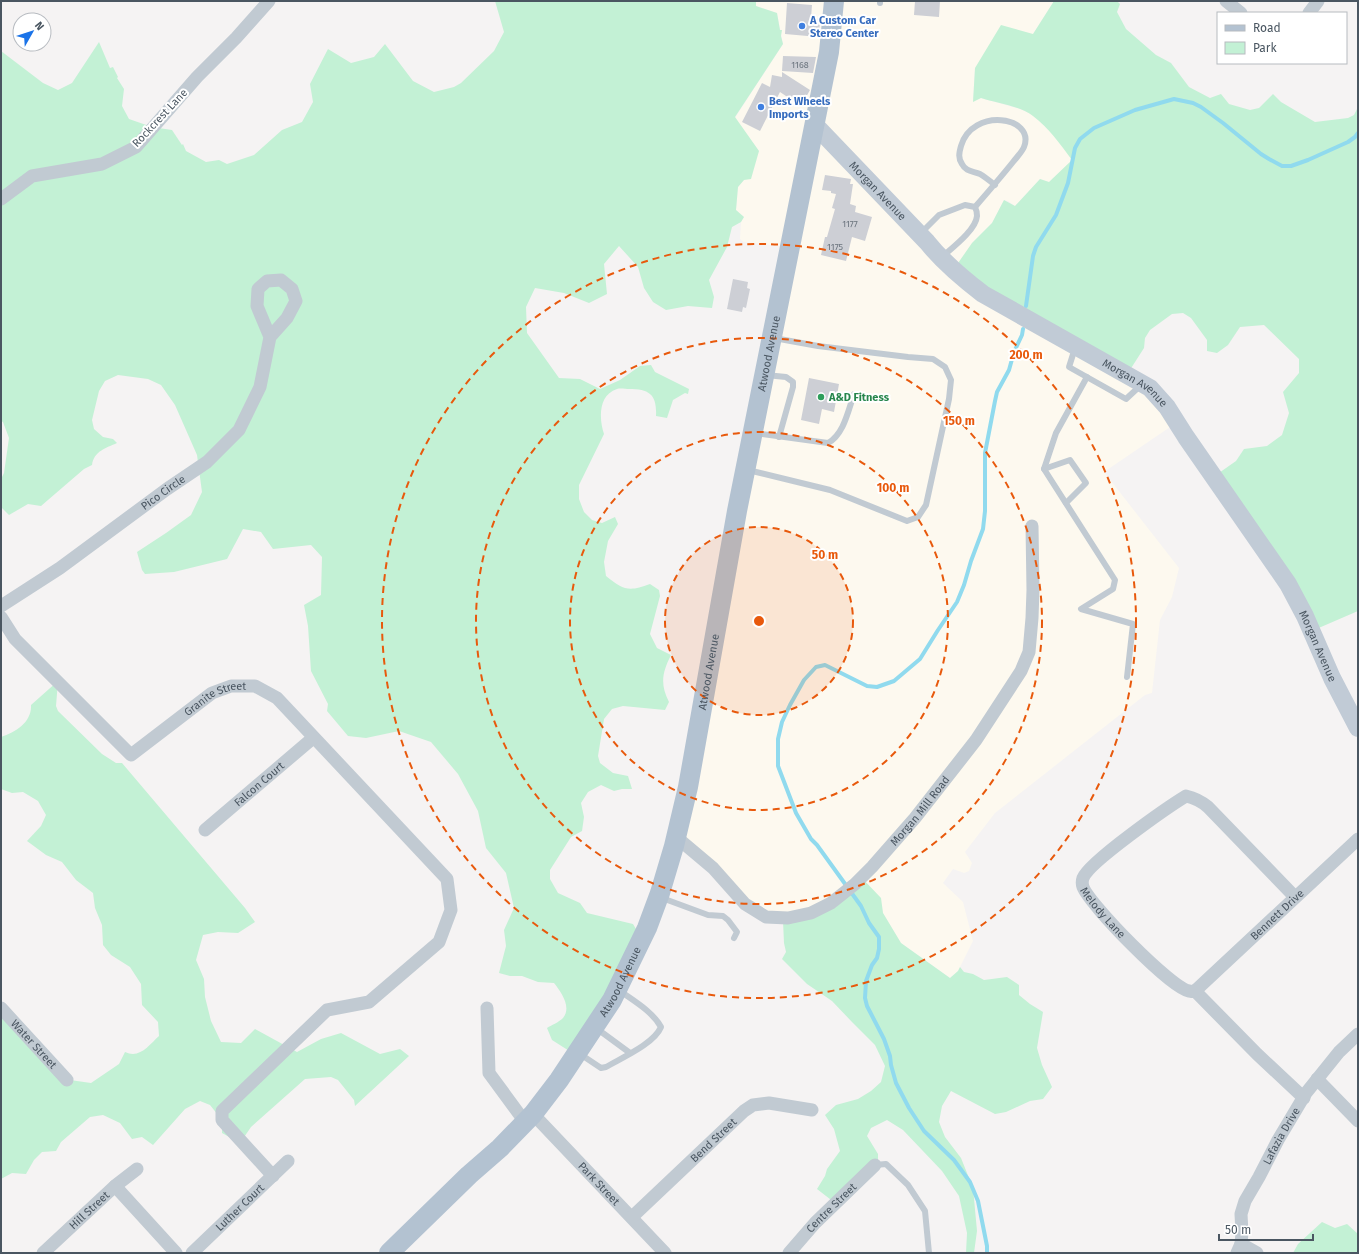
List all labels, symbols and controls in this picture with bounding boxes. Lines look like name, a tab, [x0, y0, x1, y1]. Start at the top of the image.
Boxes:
north arrow	[12, 12, 52, 52]
legend	[1217, 12, 1347, 64]
place label: A Custom Car Stereo Center	[809, 14, 879, 40]
text: N	[32, 19, 47, 33]
marker: A Custom Car Stereo Center	[797, 21, 807, 31]
text: Road	[1253, 21, 1281, 35]
text: Park	[1253, 41, 1277, 55]
house number: 1168	[791, 60, 809, 70]
street label: Rockcrest Lane	[130, 86, 190, 150]
place label: Best Wheels Imports	[769, 95, 831, 121]
marker: Best Wheels Imports	[756, 102, 766, 112]
street label: Morgan Avenue	[847, 159, 909, 223]
house number: 1177	[842, 219, 858, 229]
house number: 1175	[827, 242, 844, 252]
street label: Atwood Avenue	[755, 314, 783, 393]
text: 200 m	[1009, 348, 1043, 362]
street label: Morgan Avenue	[1100, 356, 1170, 410]
place label: A&D Fitness	[828, 391, 890, 404]
marker: A&D Fitness	[816, 392, 826, 402]
text: 150 m	[943, 414, 975, 428]
street label: Pico Circle	[138, 472, 188, 513]
text: 100 m	[877, 481, 909, 495]
text: 50 m	[812, 548, 838, 562]
street label: Morgan Avenue	[1297, 608, 1339, 684]
centre of rings	[752, 614, 766, 628]
street label: Atwood Avenue	[695, 633, 722, 711]
street label: Granite Street	[181, 680, 246, 719]
street label: Falcon Court	[231, 759, 287, 809]
street label: Morgan Mill Road	[887, 773, 952, 848]
street label: Melody Lane	[1078, 885, 1128, 941]
street label: Bennett Drive	[1247, 887, 1306, 943]
street label: Atwood Avenue	[596, 944, 643, 1019]
street label: Water Street	[8, 1017, 60, 1071]
street label: Lafazia Drive	[1260, 1105, 1302, 1167]
street label: Bend Street	[688, 1115, 739, 1165]
street label: Park Street	[576, 1159, 623, 1208]
street label: Centre Street	[803, 1180, 859, 1235]
street label: Luther Court	[213, 1181, 267, 1234]
street label: Hill Street	[66, 1188, 112, 1232]
scale bar	[1219, 1216, 1313, 1242]
text: 50 m	[1225, 1223, 1251, 1237]

